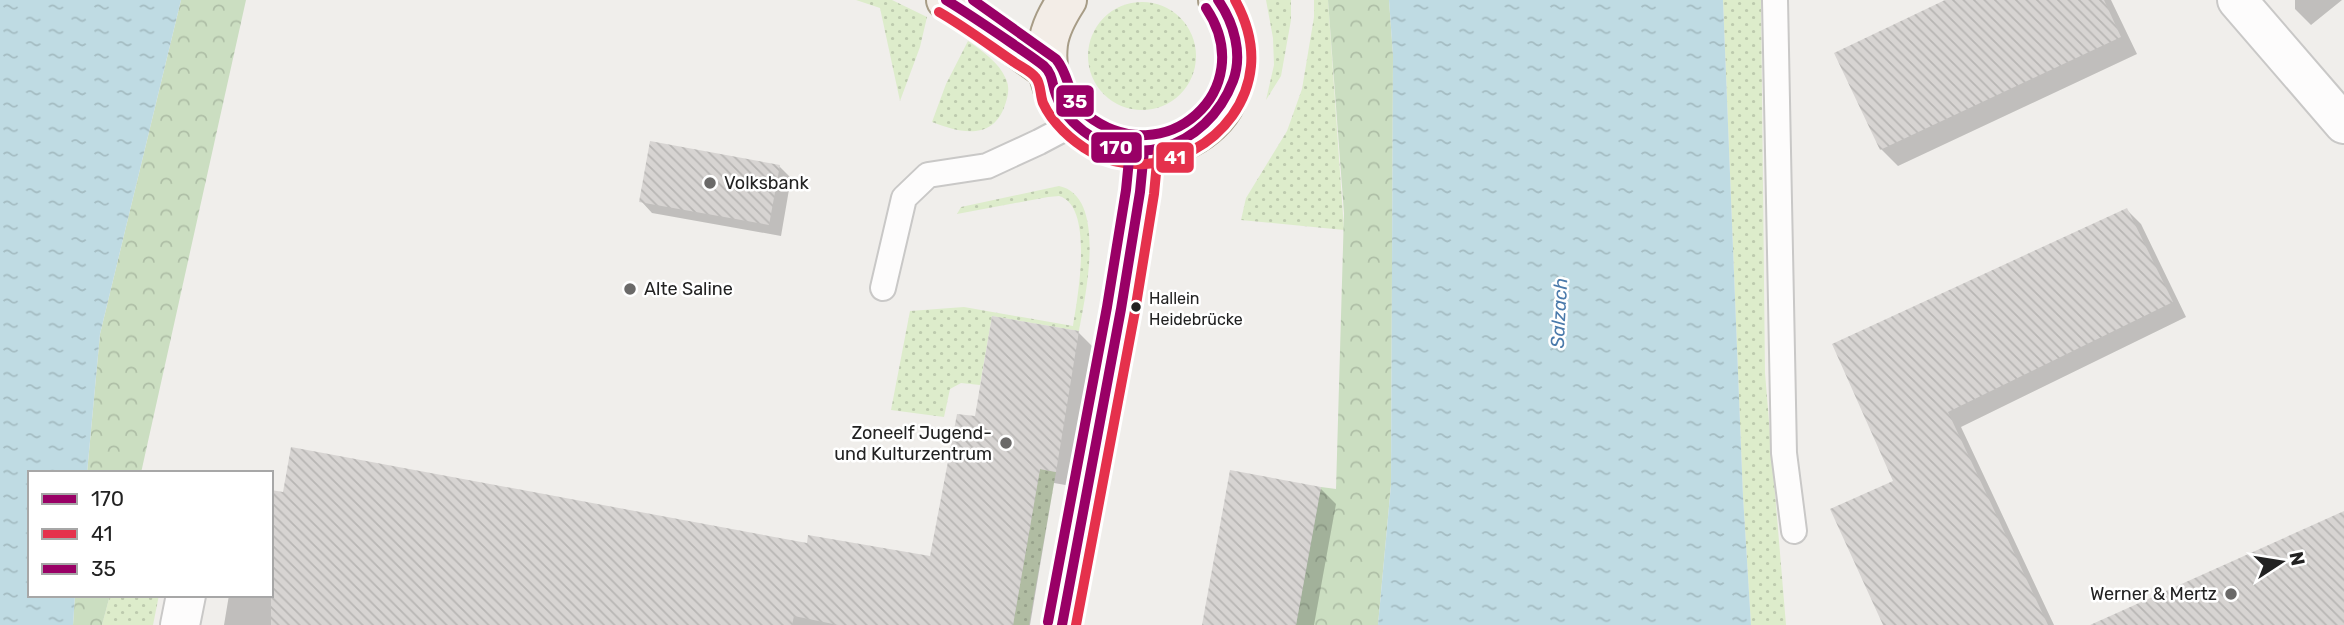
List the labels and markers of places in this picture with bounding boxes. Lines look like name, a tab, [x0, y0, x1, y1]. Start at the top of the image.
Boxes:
place label: Volksbank	[724, 172, 809, 194]
marker: Volksbank	[702, 175, 718, 191]
place label: Alte Saline	[644, 278, 733, 300]
marker: Alte Saline	[622, 281, 638, 297]
place label: Hallein Heidebrücke	[1149, 289, 1243, 329]
marker: Hallein Heidebrücke	[1129, 300, 1143, 314]
place label: Zoneelf Jugend- und Kulturzentrum	[834, 422, 992, 465]
marker: Zoneelf Jugend- und Kulturzentrum	[998, 435, 1014, 451]
place label: Werner & Mertz	[2090, 583, 2217, 605]
marker: Werner & Mertz	[2223, 586, 2239, 602]

